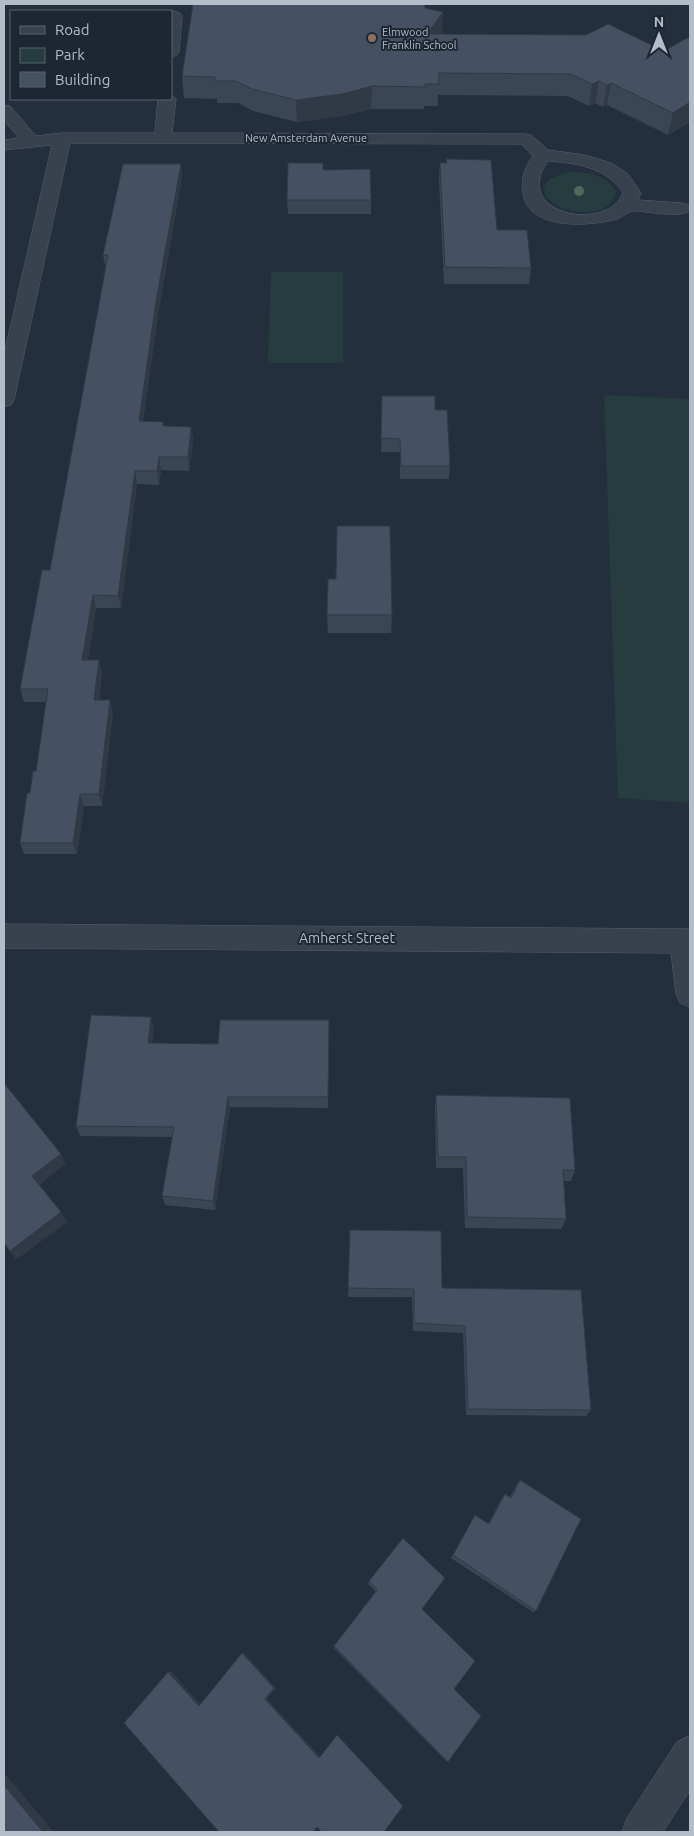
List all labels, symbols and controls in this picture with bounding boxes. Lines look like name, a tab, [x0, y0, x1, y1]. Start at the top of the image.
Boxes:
legend	[10, 10, 172, 100]
north arrow	[634, 10, 684, 60]
text: N	[654, 14, 664, 30]
text: Road	[55, 21, 90, 38]
place label: Elmwood Franklin School	[382, 26, 457, 51]
marker: Elmwood Franklin School	[366, 32, 378, 44]
text: Park	[55, 46, 85, 63]
text: Building	[55, 71, 110, 88]
street label: New Amsterdam Avenue	[245, 132, 367, 144]
street label: Amherst Street	[299, 930, 396, 946]

